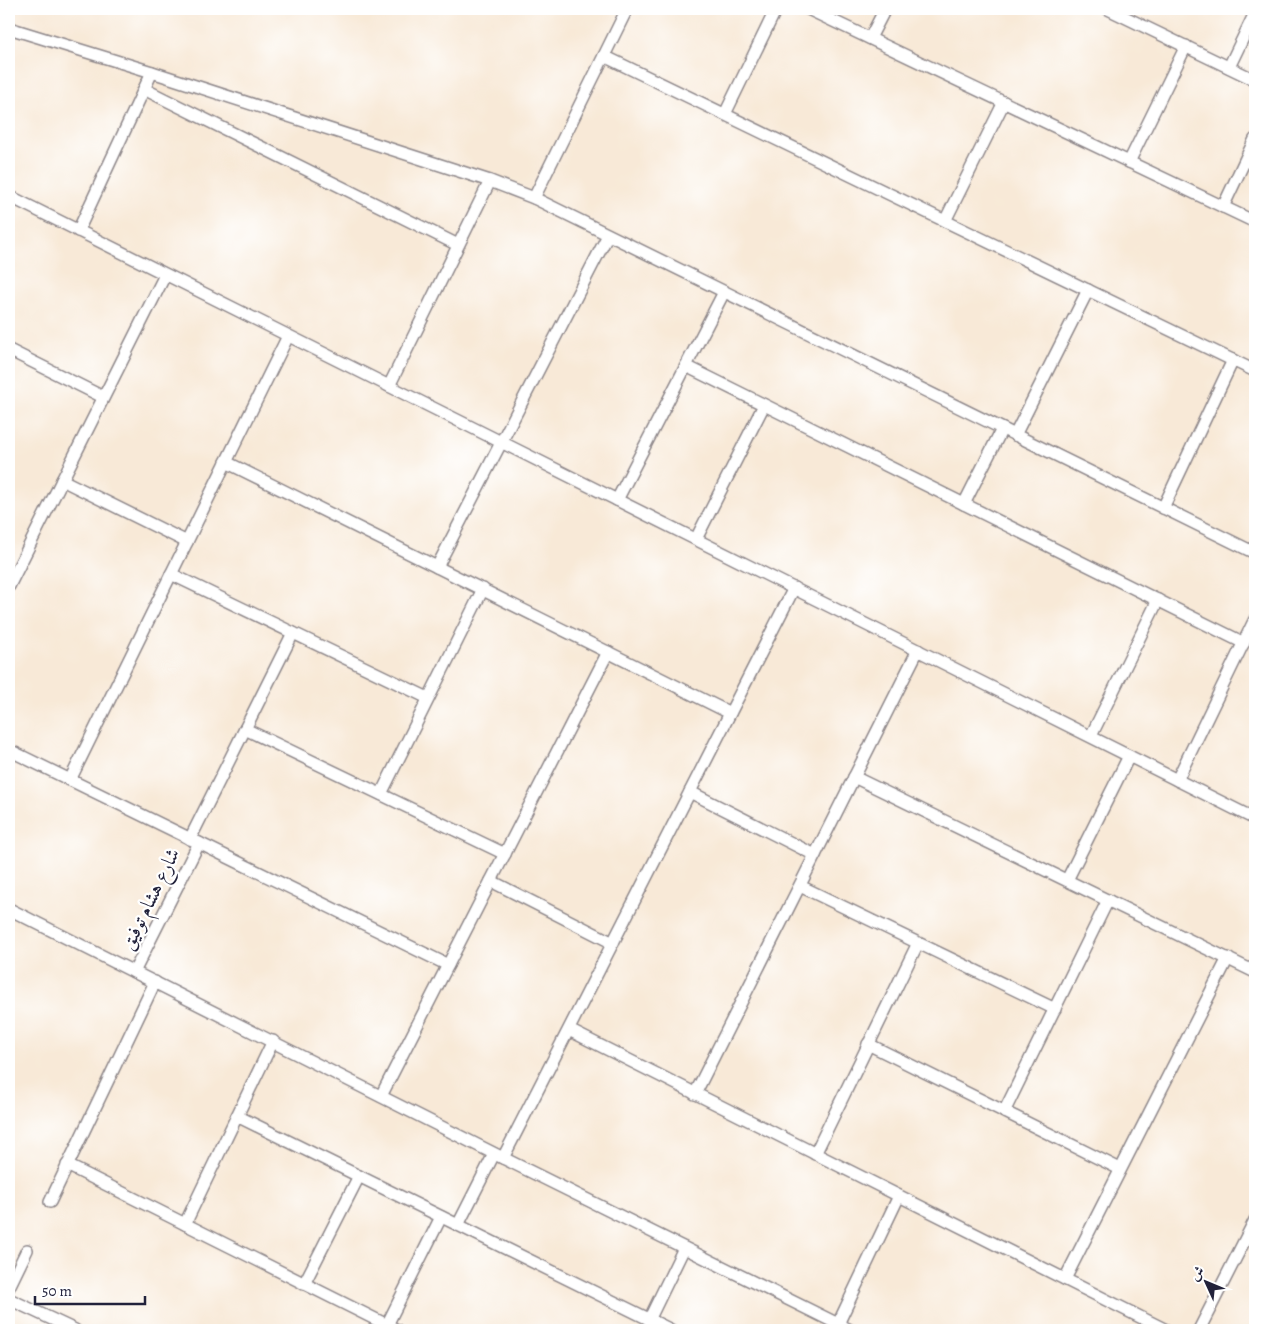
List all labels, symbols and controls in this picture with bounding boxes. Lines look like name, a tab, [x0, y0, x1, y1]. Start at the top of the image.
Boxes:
street label: شارع هشام توفيق	[114, 844, 190, 956]
north arrow	[1182, 1256, 1232, 1306]
text: ش	[1185, 1262, 1209, 1285]
scale bar	[35, 1274, 145, 1306]
text: 50 m	[42, 1281, 72, 1301]

